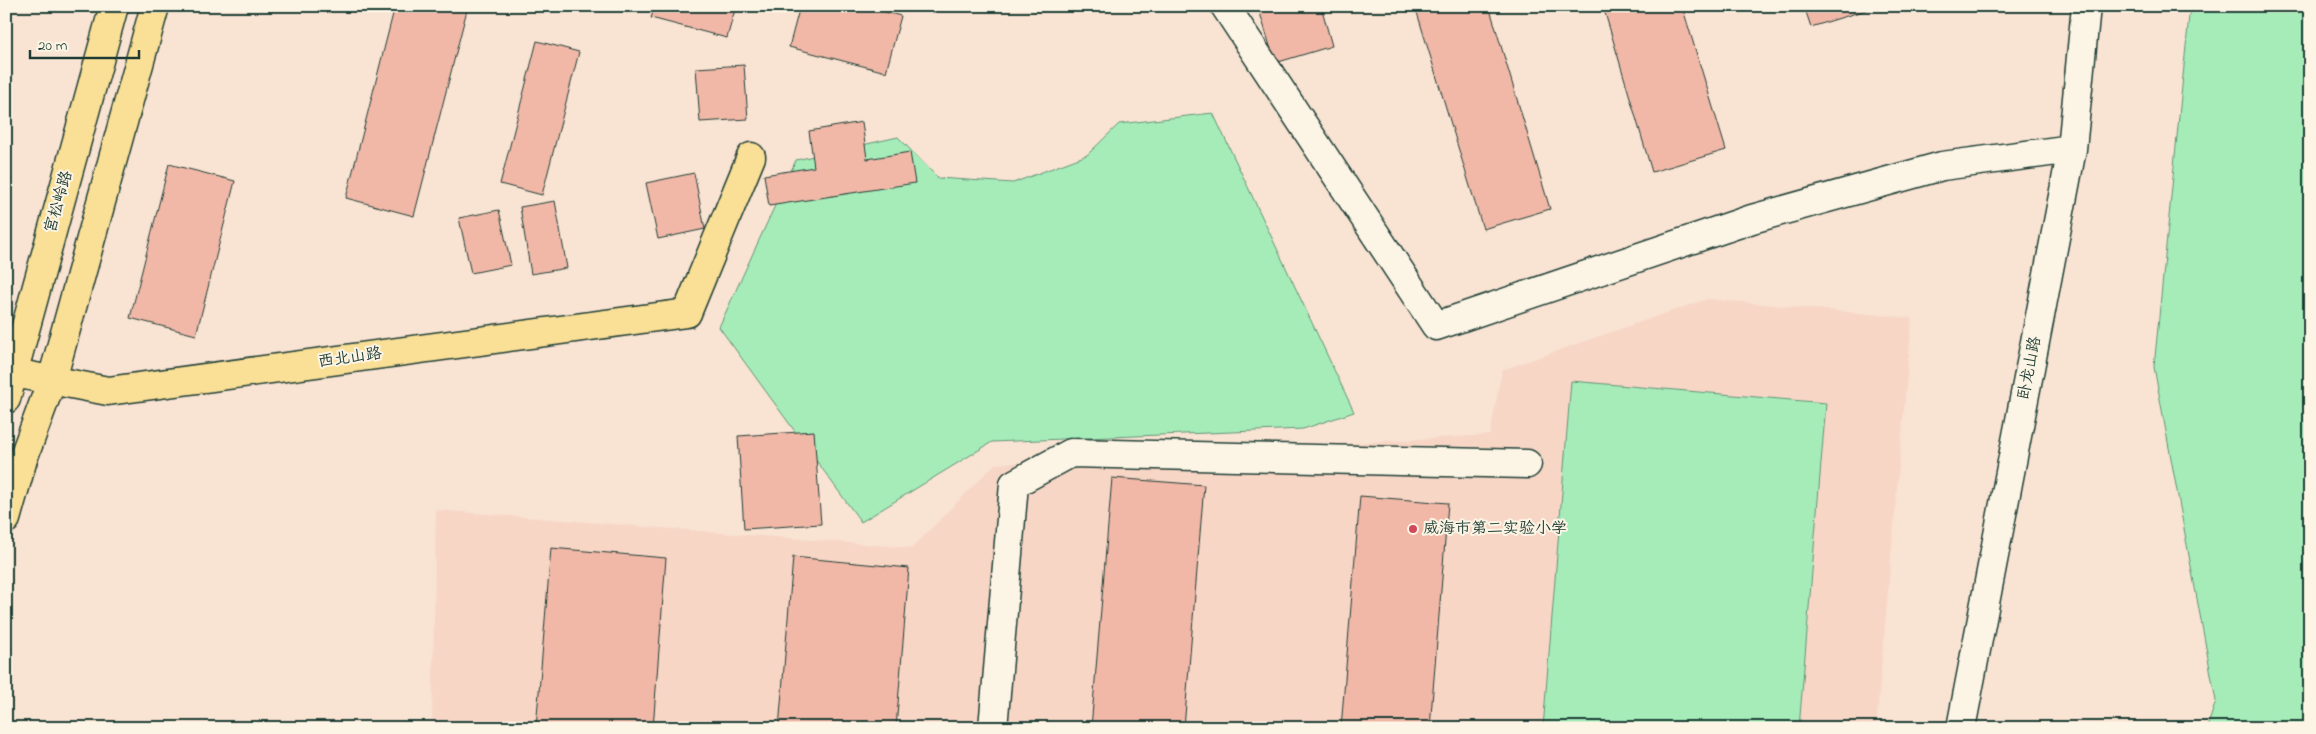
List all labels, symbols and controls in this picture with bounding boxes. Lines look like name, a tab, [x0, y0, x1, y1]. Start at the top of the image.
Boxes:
scale bar	[30, 28, 139, 60]
text: 20 m	[38, 35, 68, 57]
street label: 宫松岭路	[39, 168, 79, 236]
street label: 卧龙山路	[2012, 334, 2048, 402]
street label: 西北山路	[317, 342, 383, 374]
place label: 威海市第二实验小学	[1423, 517, 1567, 541]
marker: 威海市第二实验小学	[1407, 523, 1419, 535]

